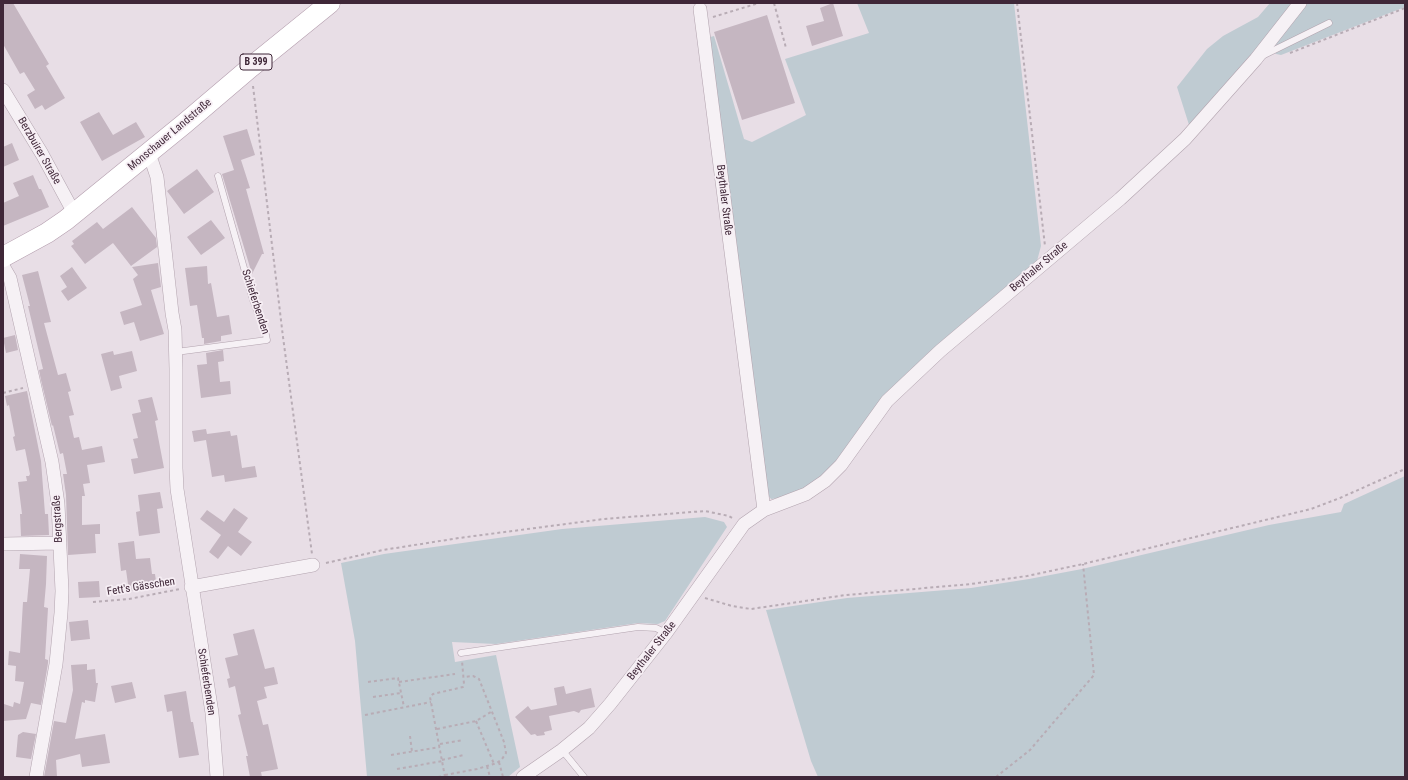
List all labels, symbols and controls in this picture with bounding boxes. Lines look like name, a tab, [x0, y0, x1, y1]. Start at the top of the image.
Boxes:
road number: B 399	[240, 54, 272, 70]
street label: Monschauer Landstraße	[126, 96, 214, 174]
street label: Berzbuirer Straße	[14, 115, 64, 187]
street label: Beythaler Straße	[713, 164, 735, 236]
street label: Beythaler Straße	[1007, 239, 1071, 295]
street label: Schieferbenden	[238, 268, 272, 336]
street label: Bergstraße	[50, 495, 66, 543]
street label: Fett's Gässchen	[106, 575, 176, 599]
street label: Beythaler Straße	[625, 619, 679, 683]
street label: Schieferbenden	[194, 648, 218, 716]

